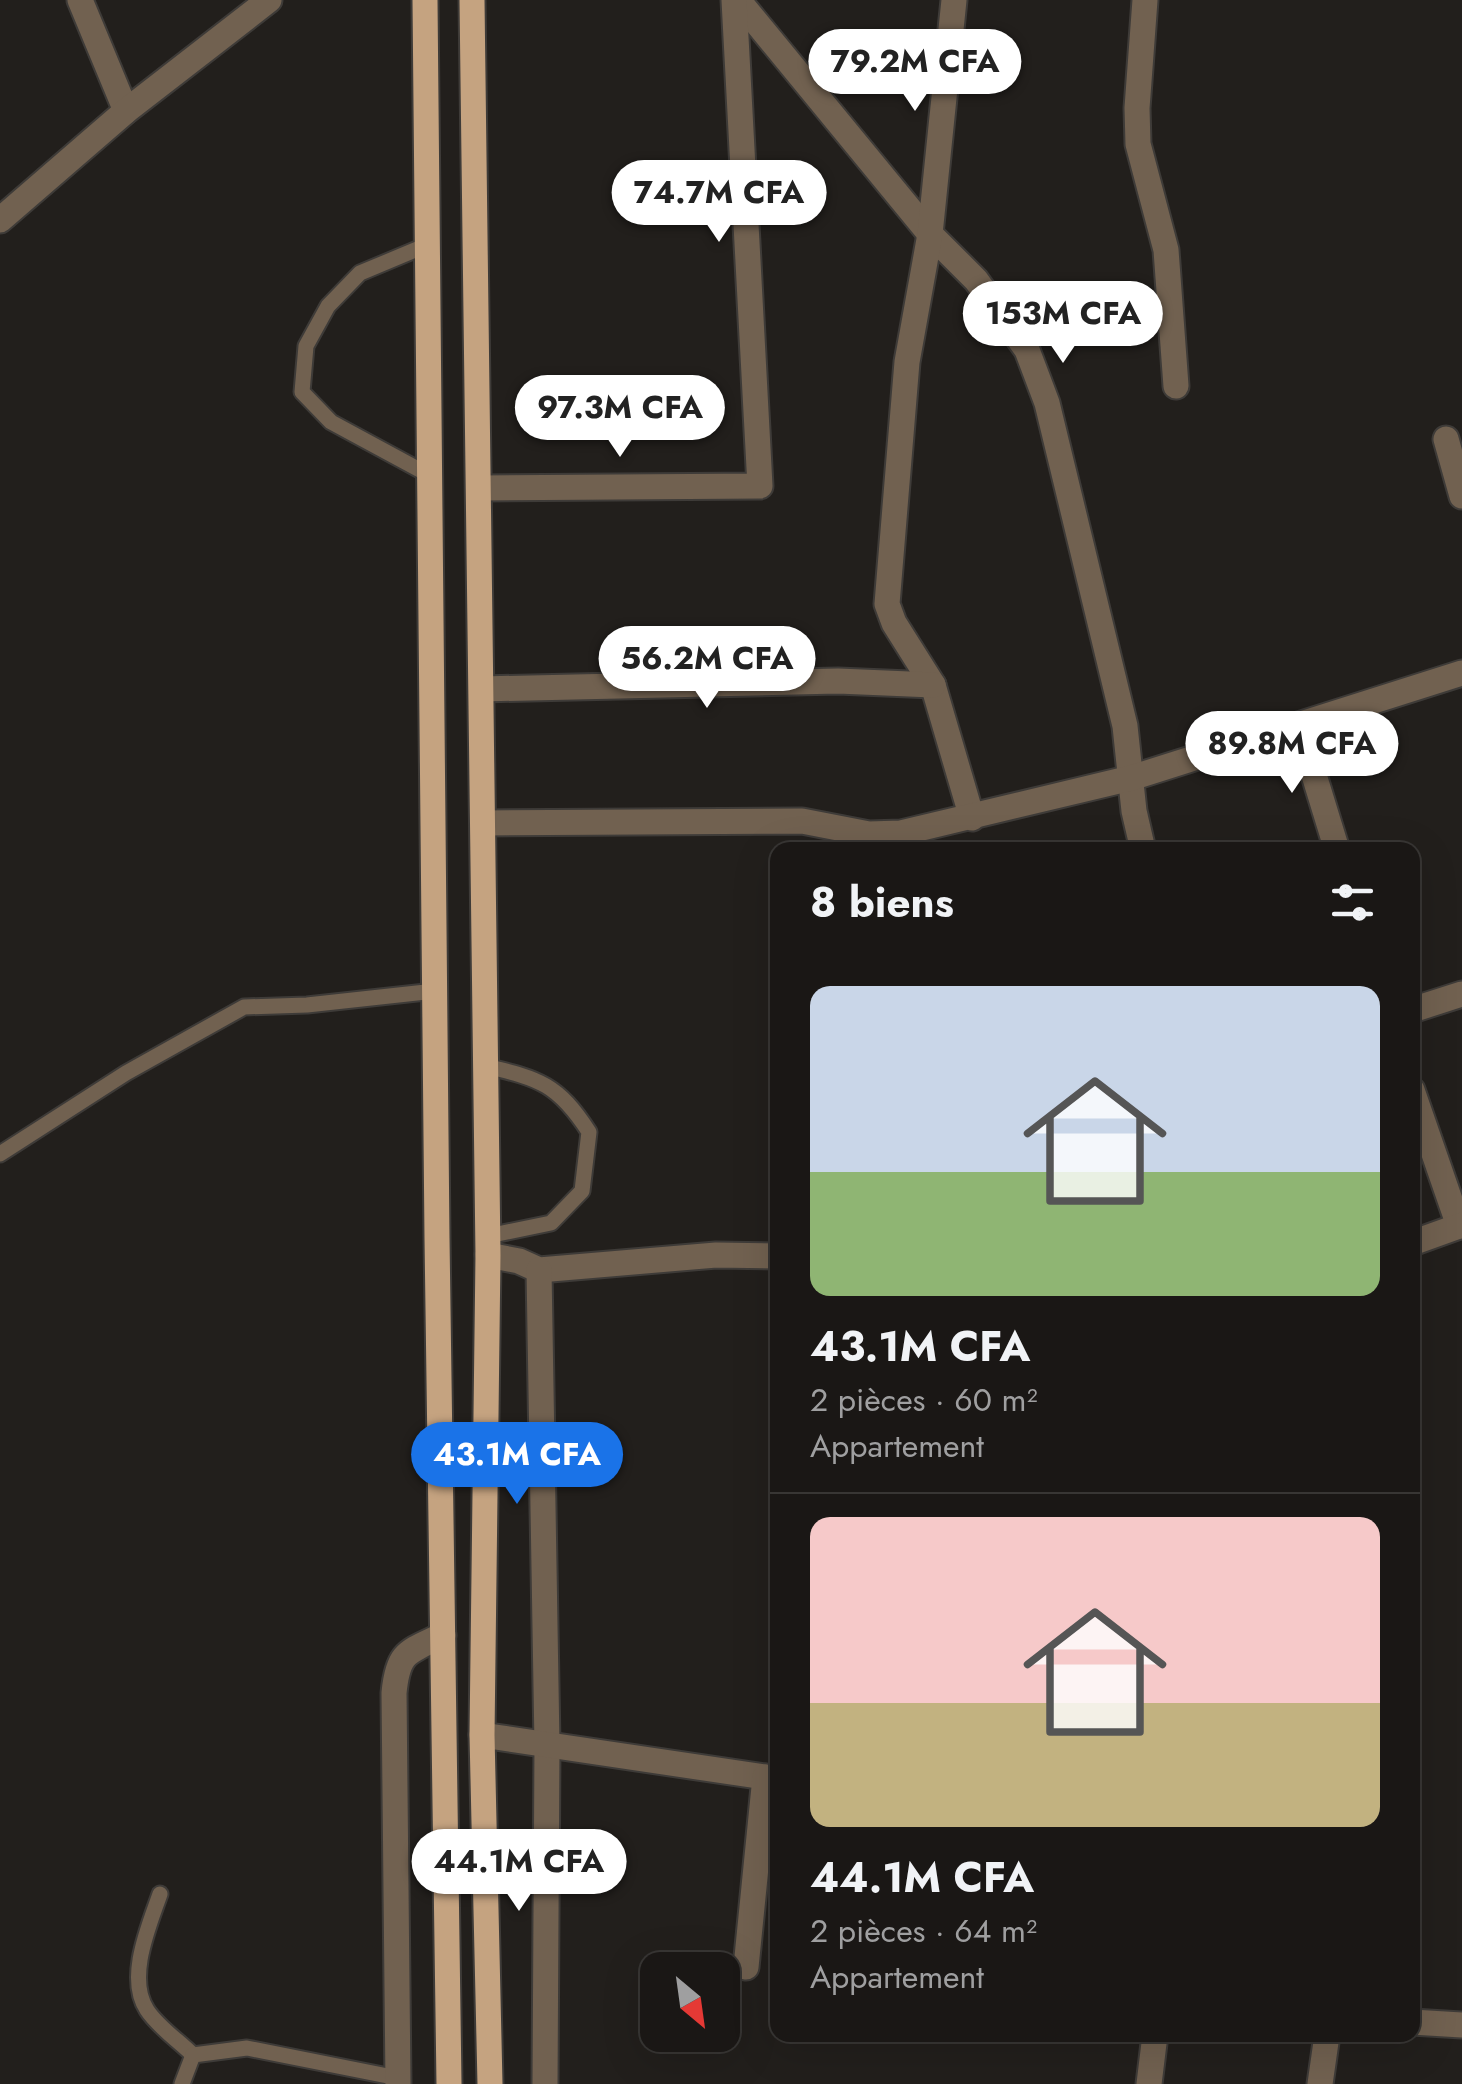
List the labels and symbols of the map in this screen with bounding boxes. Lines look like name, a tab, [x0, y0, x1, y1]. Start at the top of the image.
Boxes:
pin: 79.2M CFA	[801, 29, 1029, 114]
pin: 74.7M CFA	[605, 160, 833, 245]
pin: 153M CFA	[960, 281, 1166, 366]
pin: 97.3M CFA	[506, 375, 734, 460]
pin: 56.2M CFA	[593, 626, 821, 711]
pin: 89.8M CFA	[1178, 711, 1406, 796]
pin: 43.1M CFA	[403, 1422, 631, 1507]
pin: 44.1M CFA	[405, 1829, 633, 1914]
north arrow	[640, 1952, 740, 2052]

